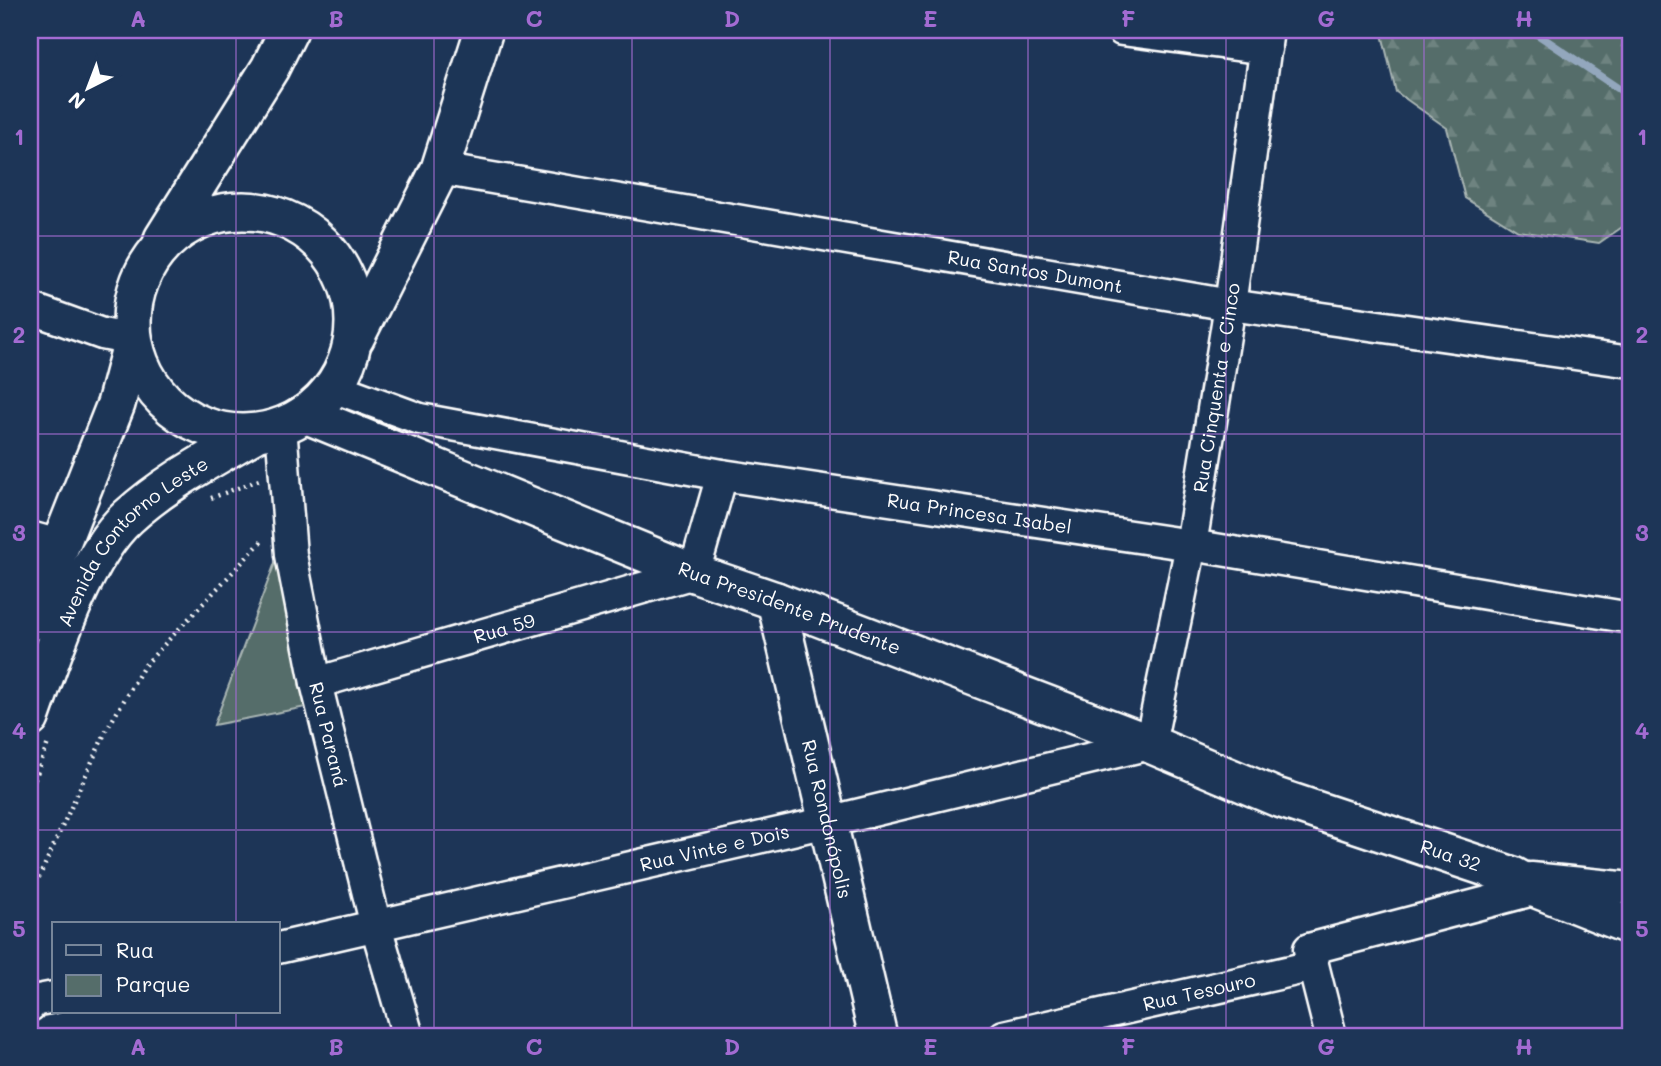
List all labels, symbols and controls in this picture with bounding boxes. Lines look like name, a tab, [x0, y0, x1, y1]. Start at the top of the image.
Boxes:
text: A	[130, 3, 146, 33]
text: B	[328, 3, 344, 33]
text: C	[525, 3, 543, 33]
text: D	[724, 3, 740, 33]
text: E	[923, 3, 937, 33]
text: F	[1121, 3, 1135, 33]
text: G	[1317, 3, 1335, 33]
text: H	[1515, 3, 1533, 33]
north arrow	[52, 52, 122, 122]
text: N	[63, 87, 90, 115]
text: 1	[14, 121, 24, 151]
text: 1	[1637, 121, 1647, 151]
street label: Rua Santos Dumont	[946, 244, 1125, 298]
street label: Rua Cinquenta e Cinco	[1187, 281, 1245, 494]
text: 2	[13, 319, 25, 349]
text: 2	[1636, 319, 1648, 349]
street label: Avenida Contorno Leste	[52, 450, 212, 630]
street label: Rua Princesa Isabel	[885, 487, 1073, 539]
text: 3	[12, 517, 26, 547]
text: 3	[1635, 517, 1649, 547]
street label: Rua Presidente Prudente	[675, 555, 905, 660]
street label: Rua 59	[470, 607, 538, 649]
street label: Rua Paraná	[304, 679, 354, 790]
text: 4	[12, 715, 26, 745]
text: 4	[1635, 715, 1649, 745]
street label: Rua Rondonópolis	[797, 737, 858, 901]
street label: Rua Vinte e Dois	[637, 818, 792, 877]
street label: Rua 32	[1417, 833, 1484, 876]
text: 5	[12, 913, 26, 943]
text: 5	[1635, 913, 1649, 943]
legend	[52, 922, 280, 1014]
text: Rua	[116, 936, 154, 963]
street label: Rua Tesouro	[1140, 966, 1258, 1016]
text: Parque	[116, 970, 190, 997]
text: A	[130, 1031, 146, 1061]
text: B	[328, 1031, 344, 1061]
text: C	[525, 1031, 543, 1061]
text: D	[724, 1031, 740, 1061]
text: E	[923, 1031, 937, 1061]
text: F	[1121, 1031, 1135, 1061]
text: G	[1317, 1031, 1335, 1061]
text: H	[1515, 1031, 1533, 1061]

